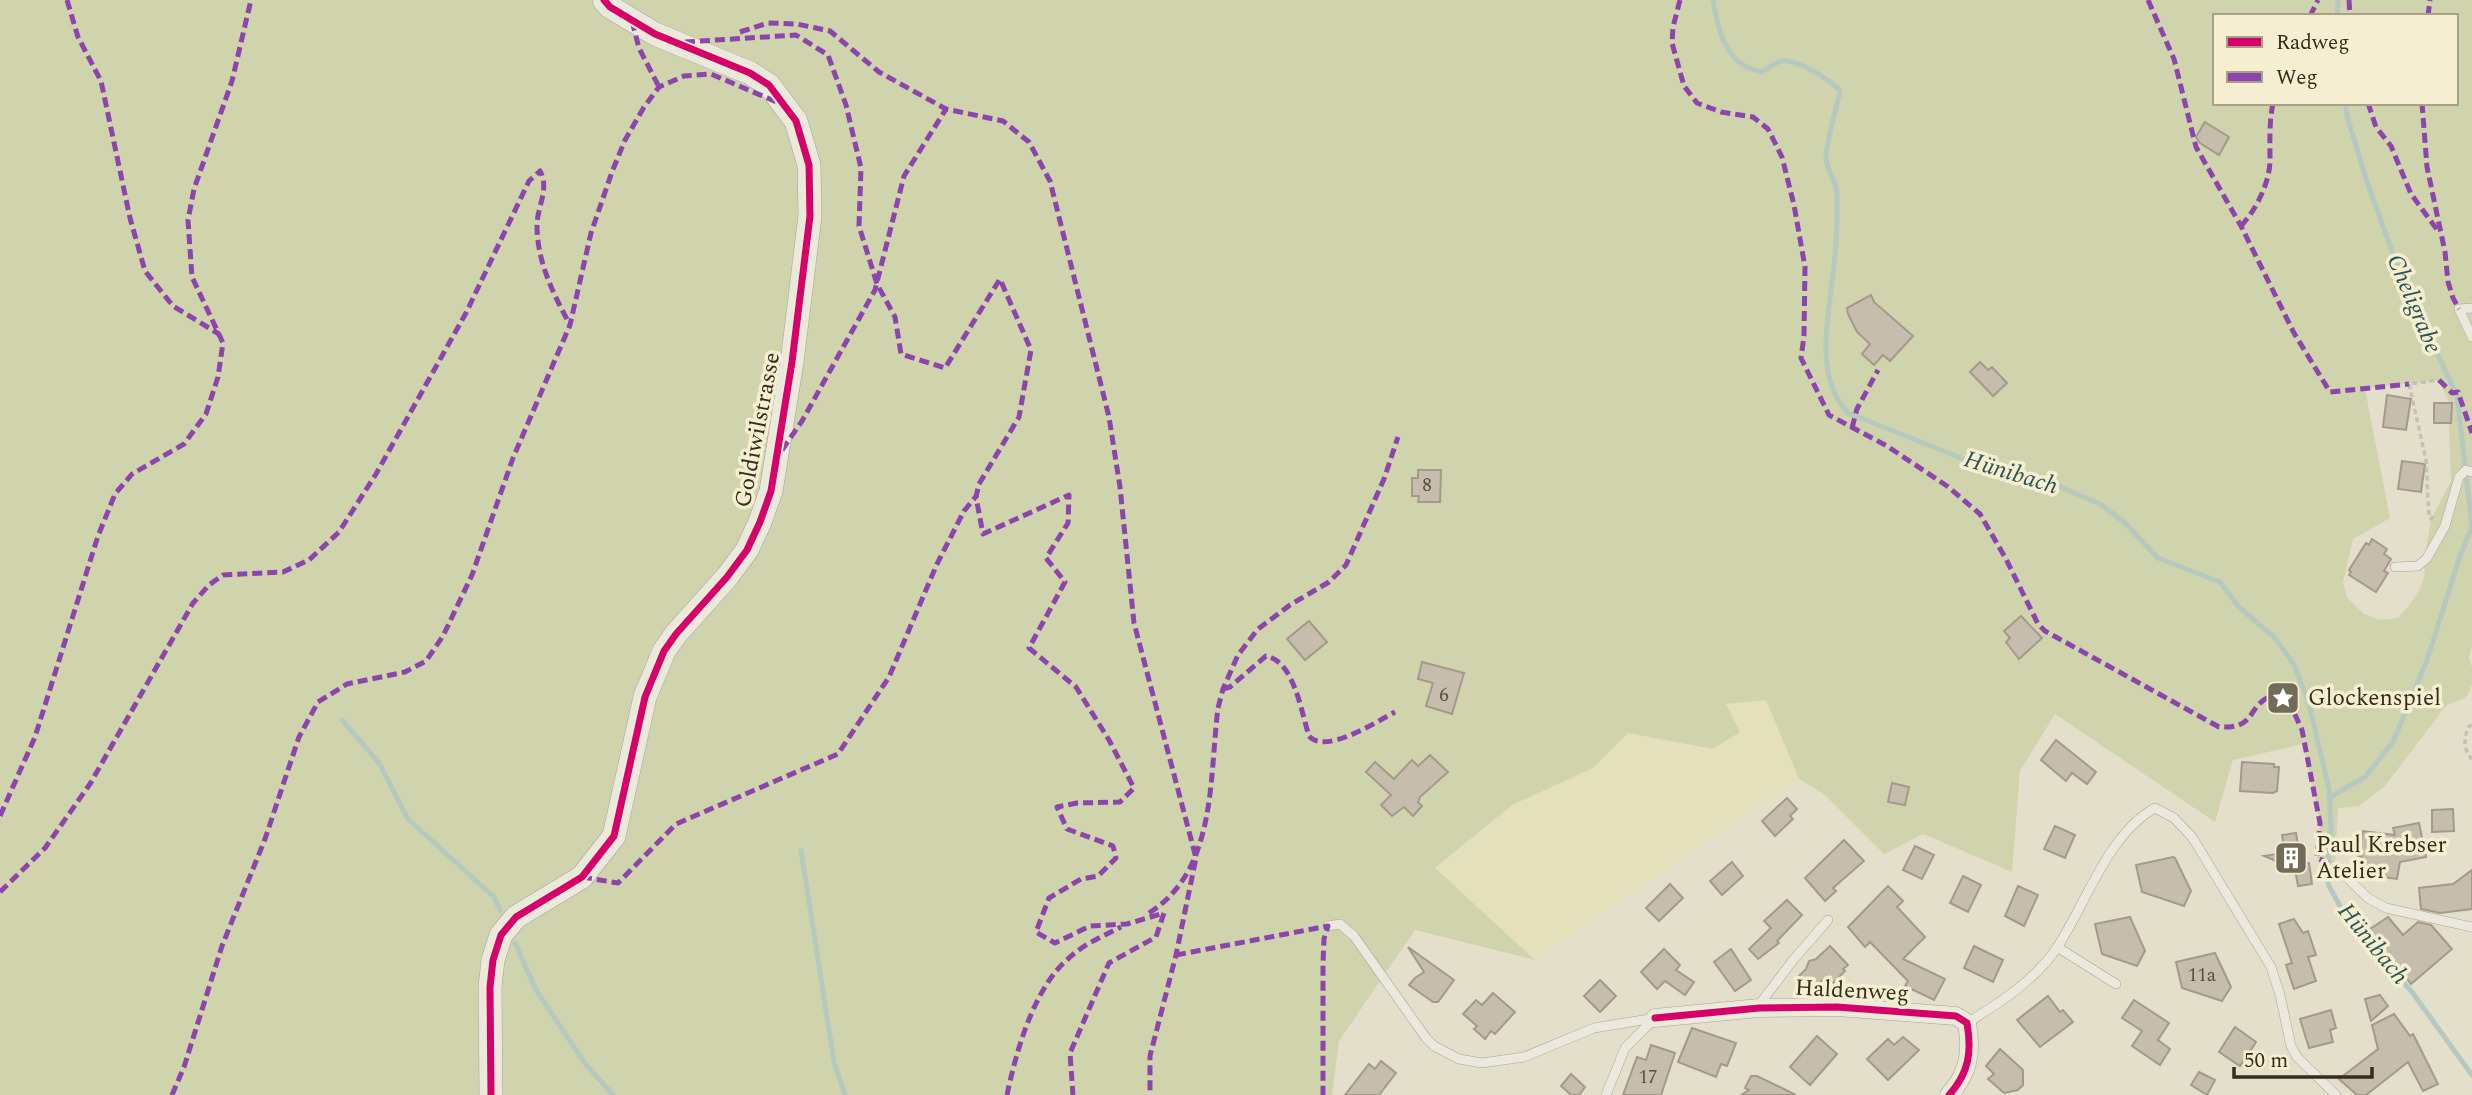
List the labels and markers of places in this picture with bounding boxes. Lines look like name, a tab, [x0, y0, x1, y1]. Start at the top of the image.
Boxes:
place icon: Glockenspiel	[2264, 679, 2302, 717]
place label: Glockenspiel	[2308, 681, 2441, 716]
place label: Paul Krebser Atelier	[2316, 828, 2447, 889]
building icon: Paul Krebser Atelier	[2272, 839, 2310, 877]

